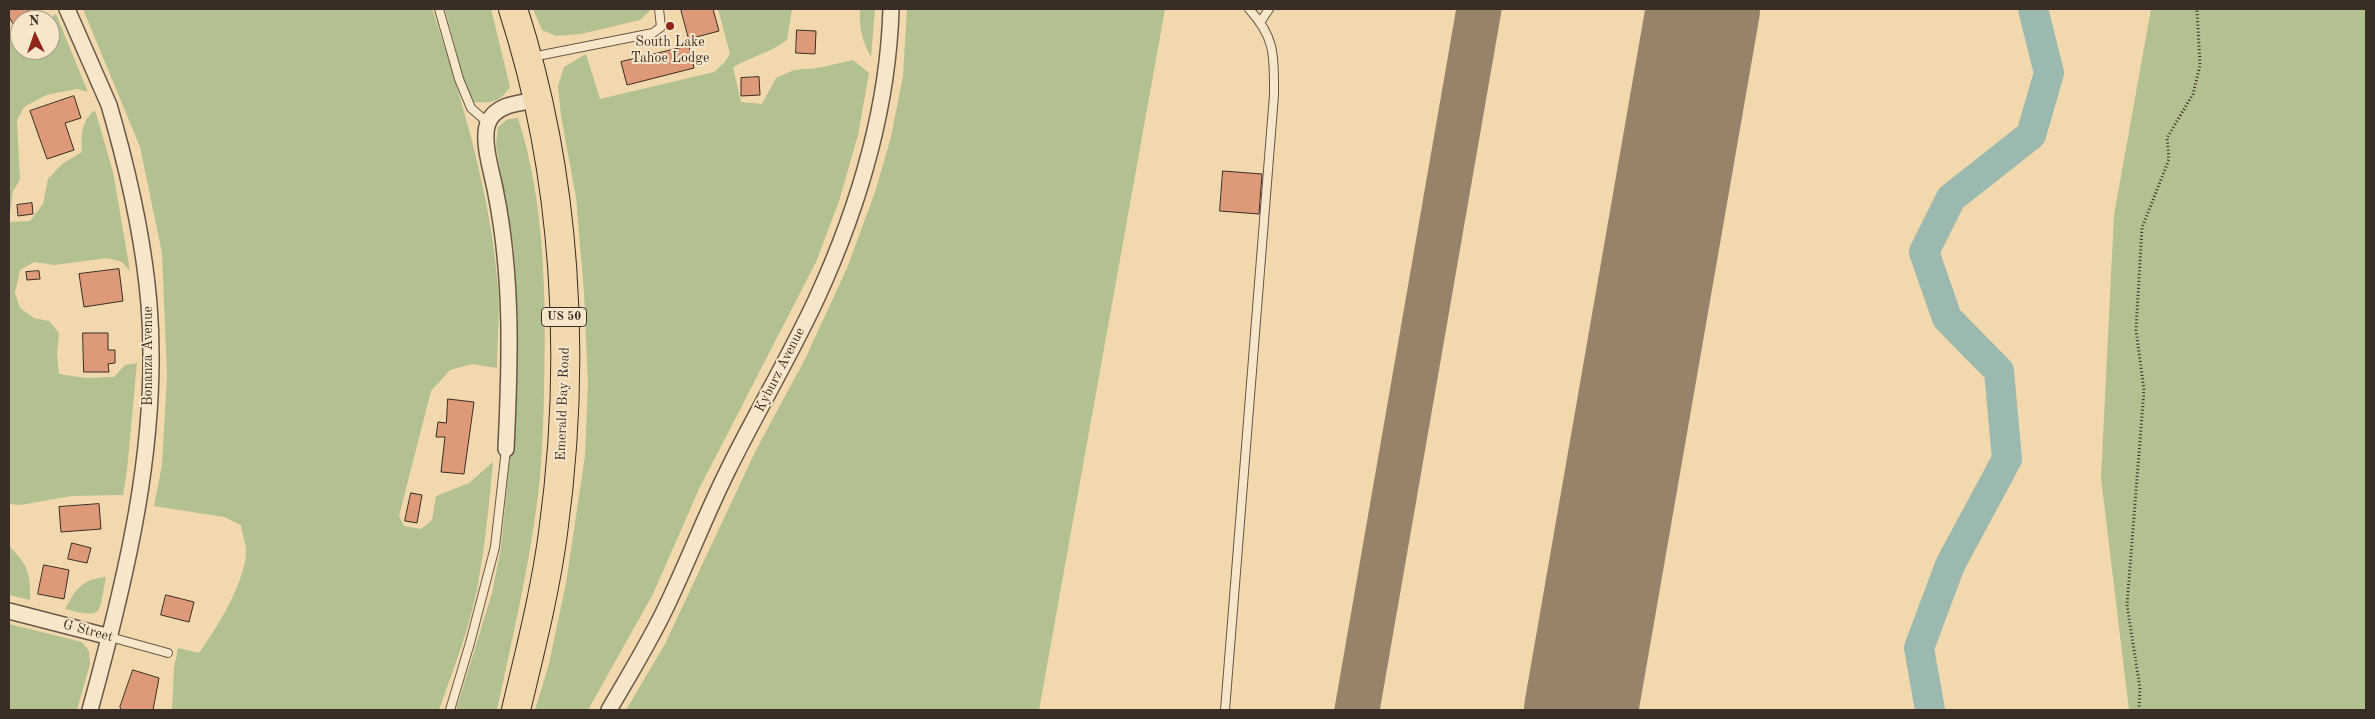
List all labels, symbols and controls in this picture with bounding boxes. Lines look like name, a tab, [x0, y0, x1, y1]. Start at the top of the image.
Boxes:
north arrow	[10, 10, 60, 60]
text: N	[29, 14, 40, 28]
marker: South Lake Tahoe Lodge	[664, 20, 676, 32]
place label: South Lake Tahoe Lodge	[631, 34, 709, 66]
street label: Bonanza Avenue	[140, 306, 156, 406]
road number: US 50	[542, 308, 586, 326]
street label: Kyburz Avenue	[751, 325, 809, 415]
street label: Emerald Bay Road	[553, 347, 573, 461]
street label: G Street	[61, 616, 115, 646]

